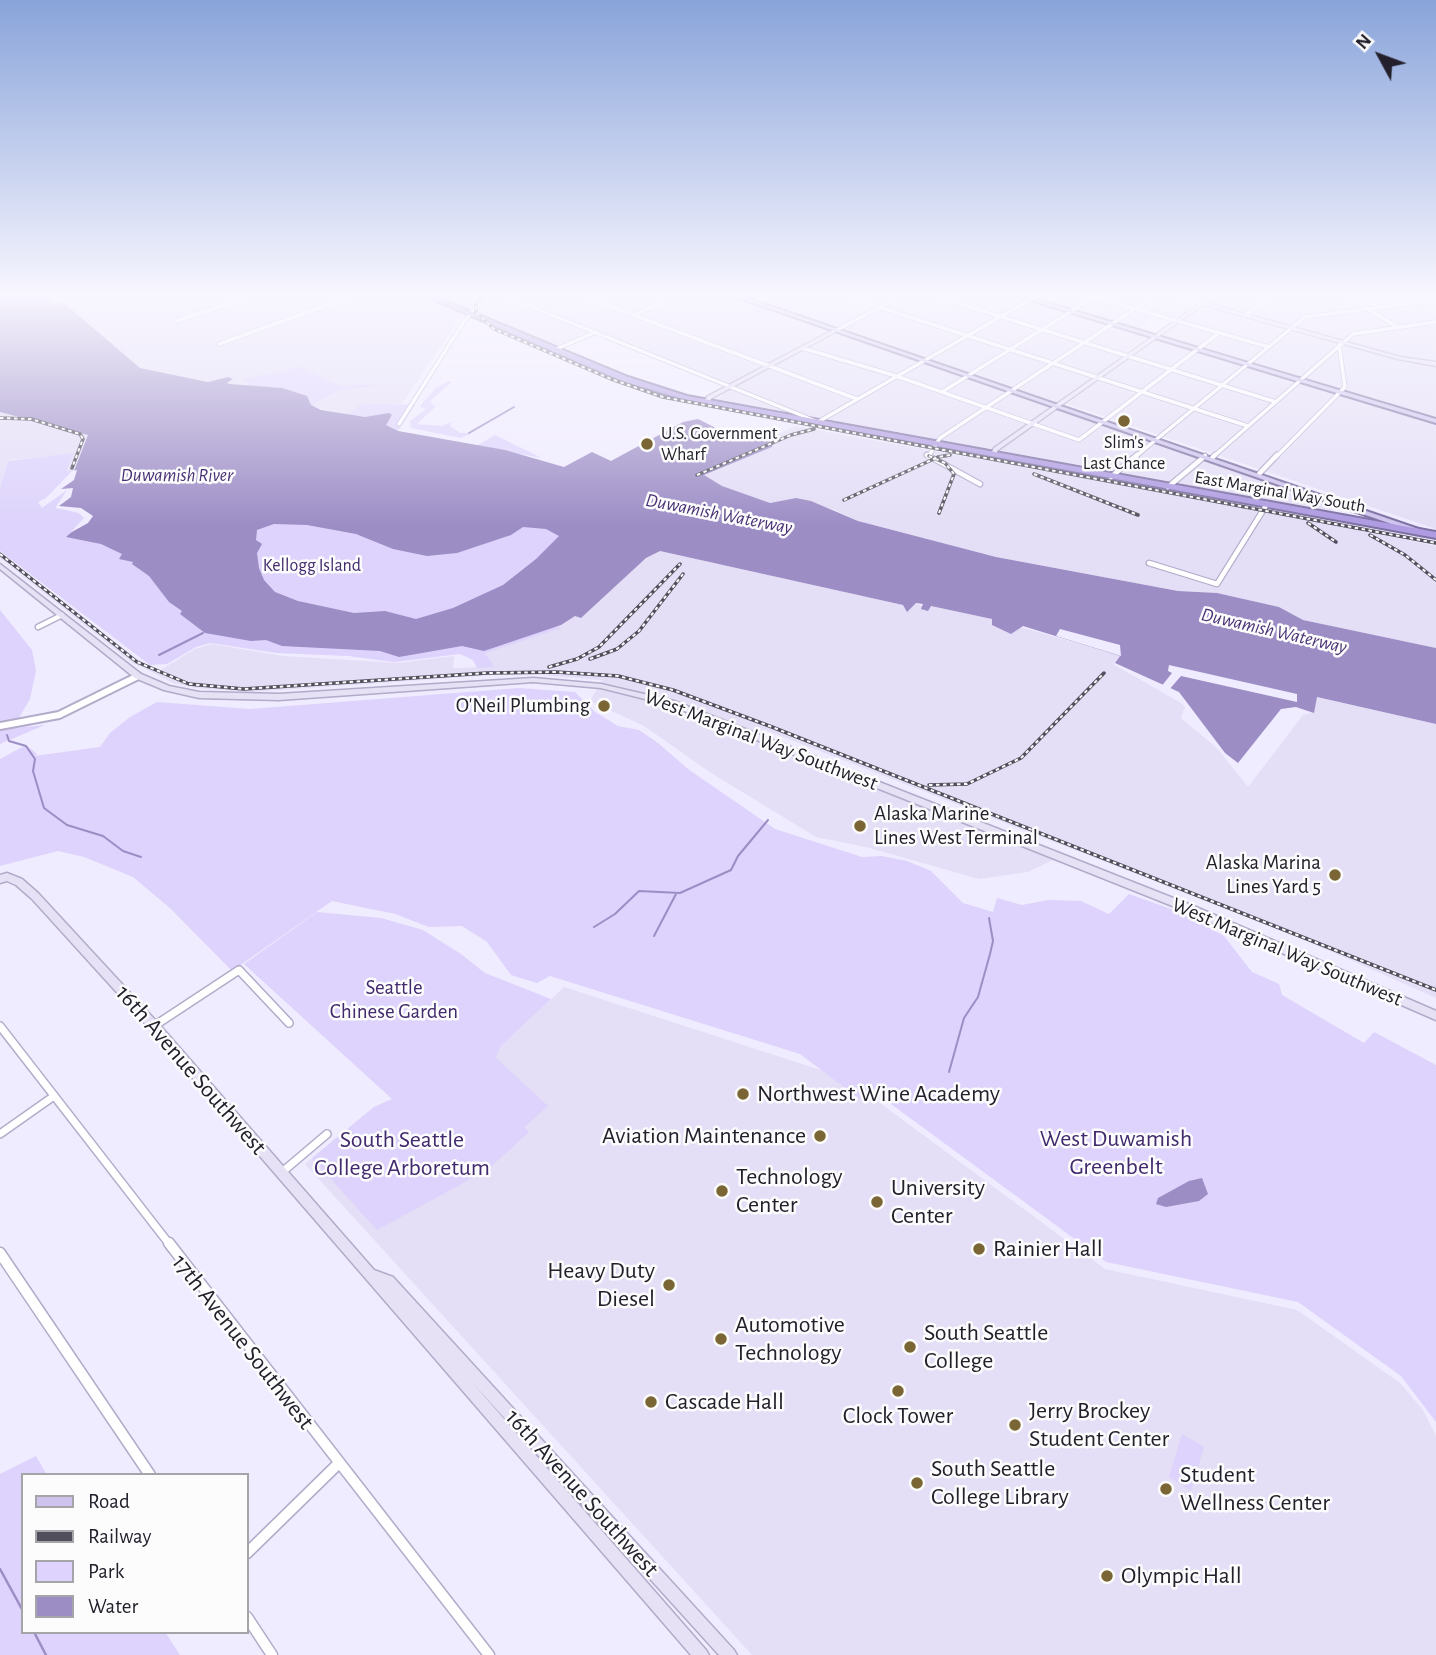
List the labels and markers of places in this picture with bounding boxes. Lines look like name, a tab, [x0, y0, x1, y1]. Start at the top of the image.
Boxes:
marker: Slim's Last Chance	[1116, 413, 1132, 429]
place label: U.S. Government Wharf	[661, 423, 778, 466]
place label: Slim's Last Chance	[1083, 432, 1165, 474]
marker: U.S. Government Wharf	[639, 436, 655, 452]
place label: O'Neil Plumbing	[456, 693, 590, 719]
marker: O'Neil Plumbing	[596, 698, 612, 714]
place label: Alaska Marine Lines West Terminal	[874, 801, 1038, 851]
marker: Alaska Marine Lines West Terminal	[852, 818, 868, 834]
place label: Alaska Marina Lines Yard 5	[1206, 850, 1321, 900]
marker: Alaska Marina Lines Yard 5	[1327, 867, 1343, 883]
place label: Northwest Wine Academy	[757, 1080, 1000, 1108]
marker: Northwest Wine Academy	[735, 1086, 751, 1102]
place label: Aviation Maintenance	[602, 1122, 806, 1150]
marker: Aviation Maintenance	[812, 1128, 828, 1144]
place label: Technology Center	[736, 1163, 843, 1219]
place label: University Center	[891, 1174, 985, 1230]
marker: Technology Center	[714, 1183, 730, 1199]
marker: University Center	[869, 1194, 885, 1210]
place label: Rainier Hall	[993, 1235, 1103, 1263]
marker: Rainier Hall	[971, 1241, 987, 1257]
place label: Heavy Duty Diesel	[547, 1257, 655, 1313]
marker: Heavy Duty Diesel	[661, 1277, 677, 1293]
place label: Automotive Technology	[735, 1311, 845, 1367]
place label: South Seattle College	[924, 1319, 1048, 1375]
marker: Automotive Technology	[713, 1331, 729, 1347]
marker: South Seattle College	[902, 1339, 918, 1355]
marker: Clock Tower	[890, 1383, 906, 1399]
place label: Cascade Hall	[665, 1388, 784, 1416]
marker: Cascade Hall	[643, 1394, 659, 1410]
place label: Jerry Brockey Student Center	[1029, 1397, 1169, 1453]
place label: Clock Tower	[843, 1402, 953, 1430]
marker: Jerry Brockey Student Center	[1007, 1417, 1023, 1433]
place label: South Seattle College Library	[931, 1455, 1069, 1511]
place label: Student Wellness Center	[1180, 1461, 1330, 1517]
marker: South Seattle College Library	[909, 1475, 925, 1491]
marker: Student Wellness Center	[1158, 1481, 1174, 1497]
place label: Olympic Hall	[1121, 1562, 1242, 1590]
marker: Olympic Hall	[1099, 1568, 1115, 1584]

